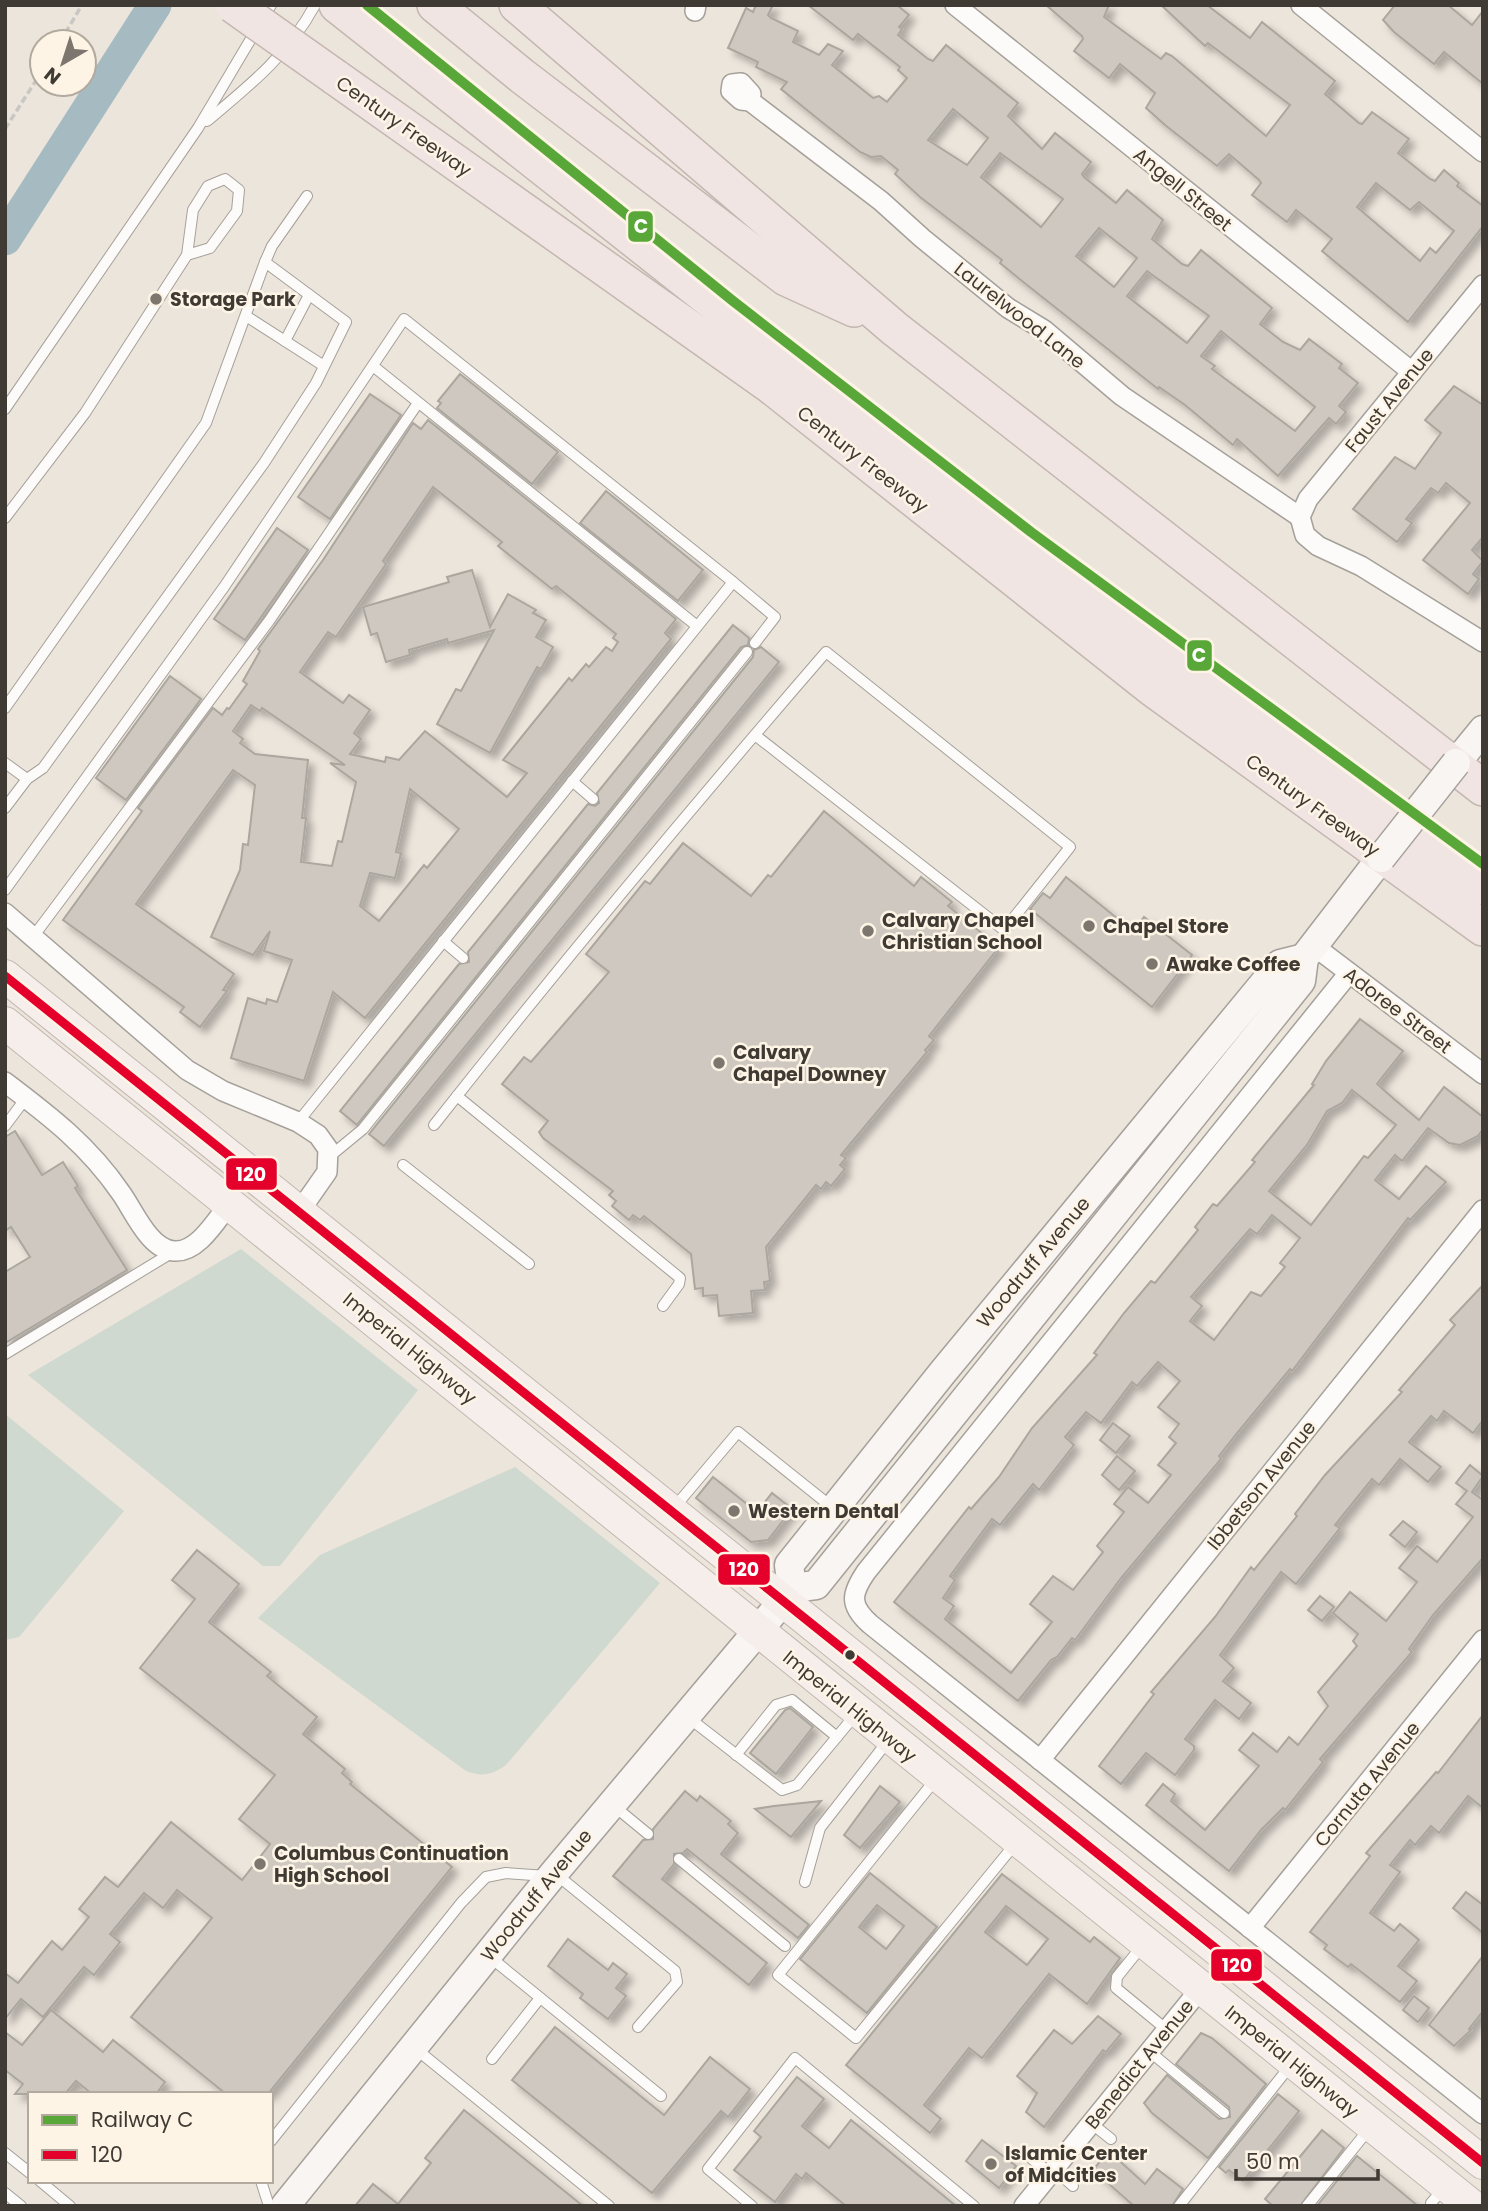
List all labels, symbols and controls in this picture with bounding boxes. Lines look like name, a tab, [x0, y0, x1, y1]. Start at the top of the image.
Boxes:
north arrow	[28, 28, 98, 98]
text: N	[39, 61, 67, 91]
street label: Century Freeway	[330, 69, 477, 183]
street label: Angell Street	[1128, 141, 1238, 238]
line badge: C	[627, 210, 654, 243]
text: C	[634, 213, 648, 240]
street label: Laurelwood Lane	[949, 256, 1091, 375]
place label: Storage Park	[170, 286, 296, 313]
marker: Storage Park	[148, 291, 164, 307]
street label: Faust Avenue	[1339, 342, 1440, 458]
street label: Century Freeway	[791, 400, 934, 519]
line badge: C	[1186, 639, 1213, 672]
text: C	[1192, 642, 1206, 669]
street label: Century Freeway	[1240, 747, 1386, 863]
place label: Calvary Chapel Christian School	[882, 907, 1042, 956]
place label: Chapel Store	[1103, 913, 1229, 940]
marker: Chapel Store	[1081, 918, 1097, 934]
marker: Calvary Chapel Christian School	[860, 923, 876, 939]
place label: Awake Coffee	[1166, 951, 1301, 978]
marker: Awake Coffee	[1144, 956, 1160, 972]
street label: Adoree Street	[1338, 961, 1457, 1060]
place label: Calvary Chapel Downey	[733, 1039, 887, 1088]
marker: Calvary Chapel Downey	[711, 1055, 727, 1071]
line badge: 120	[225, 1157, 278, 1191]
text: 120	[236, 1161, 266, 1188]
street label: Woodruff Avenue	[970, 1191, 1096, 1334]
street label: Imperial Highway	[337, 1286, 483, 1411]
street label: Ibbetson Avenue	[1201, 1415, 1322, 1556]
place label: Western Dental	[748, 1498, 899, 1525]
marker: Western Dental	[726, 1503, 742, 1519]
line badge: 120	[717, 1553, 771, 1586]
text: 120	[729, 1556, 759, 1583]
street label: Imperial Highway	[777, 1644, 923, 1769]
unlabelled marker	[843, 1648, 857, 1662]
street label: Cornuta Avenue	[1308, 1716, 1426, 1853]
street label: Woodruff Avenue	[474, 1823, 598, 1967]
place label: Columbus Continuation High School	[274, 1840, 509, 1889]
marker: Columbus Continuation High School	[252, 1856, 268, 1872]
line badge: 120	[1210, 1948, 1263, 1982]
text: 120	[1222, 1952, 1252, 1979]
street label: Benedict Avenue	[1079, 1994, 1200, 2135]
street label: Imperial Highway	[1219, 1999, 1365, 2124]
legend	[28, 2092, 273, 2183]
text: Railway C	[91, 2105, 193, 2134]
scale bar	[1236, 2138, 1378, 2182]
text: 120	[91, 2140, 123, 2169]
place label: Islamic Center of Midcities	[1005, 2140, 1148, 2189]
text: 50 m	[1246, 2147, 1300, 2176]
marker: Islamic Center of Midcities	[983, 2156, 999, 2172]

